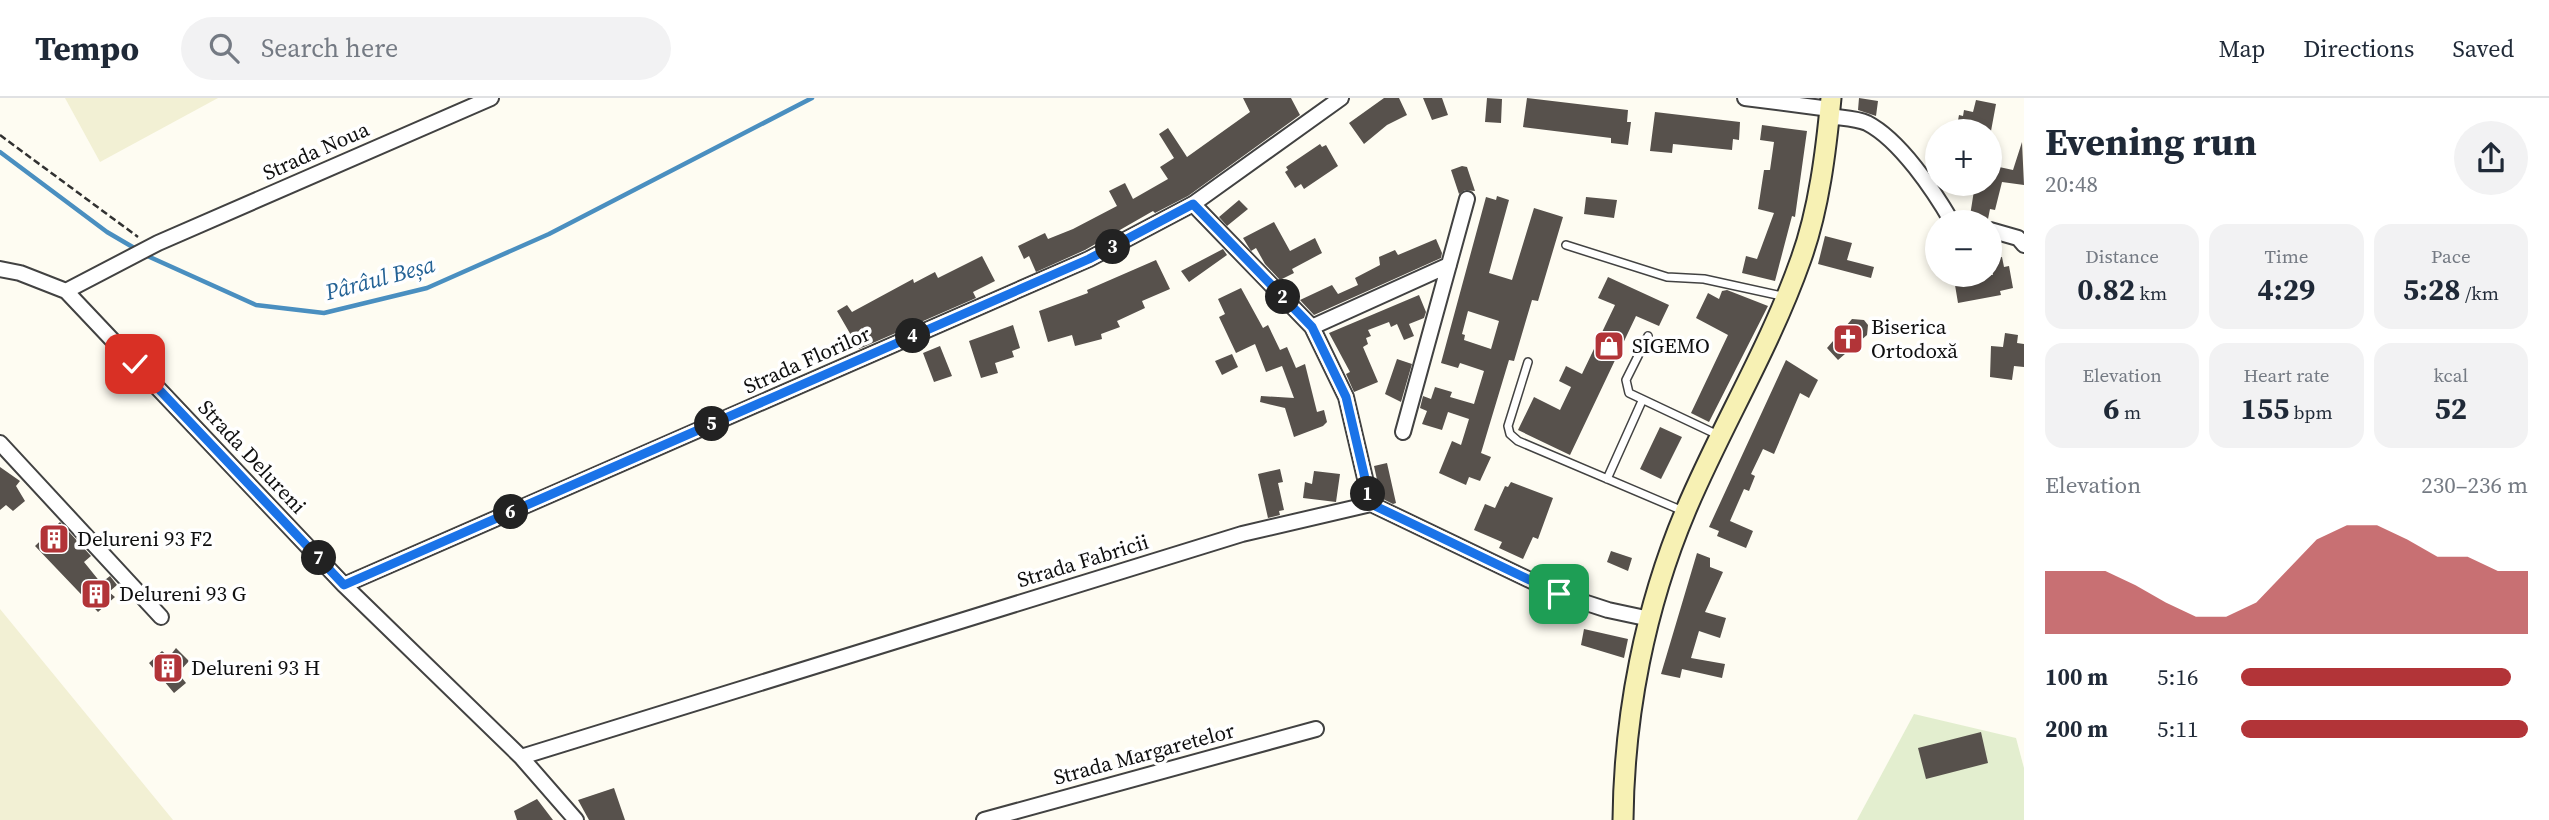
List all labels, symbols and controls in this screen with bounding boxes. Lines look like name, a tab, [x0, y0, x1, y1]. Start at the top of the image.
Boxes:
search box	[181, 17, 671, 80]
text: Tempo	[35, 26, 139, 71]
icon: search	[205, 29, 243, 67]
text: Search here	[261, 30, 398, 66]
text: Map	[2218, 32, 2265, 65]
text: Directions	[2303, 32, 2414, 65]
text: Saved	[2452, 32, 2514, 65]
street label: Strada Noua	[258, 114, 374, 187]
text: Evening run	[2045, 116, 2257, 168]
map controls	[1925, 119, 2002, 287]
button: +	[1925, 119, 2002, 196]
button: share	[2454, 121, 2528, 195]
text: 20:48	[2045, 168, 2098, 200]
button: −	[1925, 210, 2002, 287]
pin: 3	[1096, 230, 1130, 264]
text: 3	[1107, 233, 1118, 259]
text: Distance	[2085, 243, 2159, 269]
text: Time	[2265, 243, 2308, 269]
text: Pace	[2431, 243, 2471, 269]
water label: Pârâul Beșa	[321, 248, 439, 308]
text: 0.82	[2077, 269, 2135, 310]
text: 4:29	[2258, 269, 2315, 310]
text: 5:28	[2403, 269, 2461, 310]
pin: 2	[1266, 280, 1300, 314]
text: km	[2135, 280, 2167, 306]
text: /km	[2461, 280, 2499, 306]
text: 2	[1277, 283, 1288, 309]
place label: Biserica Ortodoxă	[1871, 312, 1958, 365]
pin: 4	[895, 318, 930, 354]
street label: Strada Florilor	[739, 319, 875, 400]
text: 4	[907, 322, 918, 348]
church icon: Biserica Ortodoxă	[1831, 322, 1865, 356]
shop icon: SIGEMO	[1592, 329, 1626, 363]
place label: SIGEMO	[1632, 331, 1710, 360]
pin	[105, 334, 165, 394]
icon: check	[116, 345, 154, 383]
text: Elevation	[2082, 362, 2162, 388]
text: Heart rate	[2243, 362, 2330, 388]
text: kcal	[2434, 362, 2468, 388]
text: 6	[2103, 388, 2120, 429]
text: 155	[2240, 388, 2289, 429]
text: 52	[2435, 388, 2467, 429]
street label: Strada Delureni	[192, 393, 313, 520]
text: m	[2120, 399, 2141, 425]
text: bpm	[2289, 399, 2333, 425]
pin: 5	[694, 406, 730, 442]
text: 5	[706, 410, 717, 436]
text: Elevation	[2045, 469, 2141, 501]
text: 230–236 m	[2421, 469, 2528, 501]
pin: 1	[1350, 476, 1386, 512]
text: 1	[1362, 480, 1373, 506]
pin: 6	[494, 494, 528, 530]
text: 6	[505, 498, 516, 524]
building icon: Delureni 93 F2	[37, 522, 71, 556]
place label: Delureni 93 F2	[77, 524, 213, 553]
street label: Strada Fabricii	[1014, 527, 1152, 594]
pin: 7	[302, 540, 336, 575]
text: 7	[313, 544, 324, 570]
pin	[1529, 564, 1589, 624]
icon: arrive	[1540, 575, 1578, 613]
building icon: Delureni 93 G	[79, 577, 113, 611]
place label: Delureni 93 G	[119, 579, 246, 608]
building icon: Delureni 93 H	[151, 651, 185, 685]
place label: Delureni 93 H	[191, 653, 320, 682]
text: 100 m	[2045, 661, 2108, 693]
text: 5:16	[2157, 661, 2198, 693]
text: 200 m	[2045, 713, 2108, 745]
text: 5:11	[2157, 713, 2198, 745]
street label: Strada Margaretelor	[1050, 715, 1238, 792]

